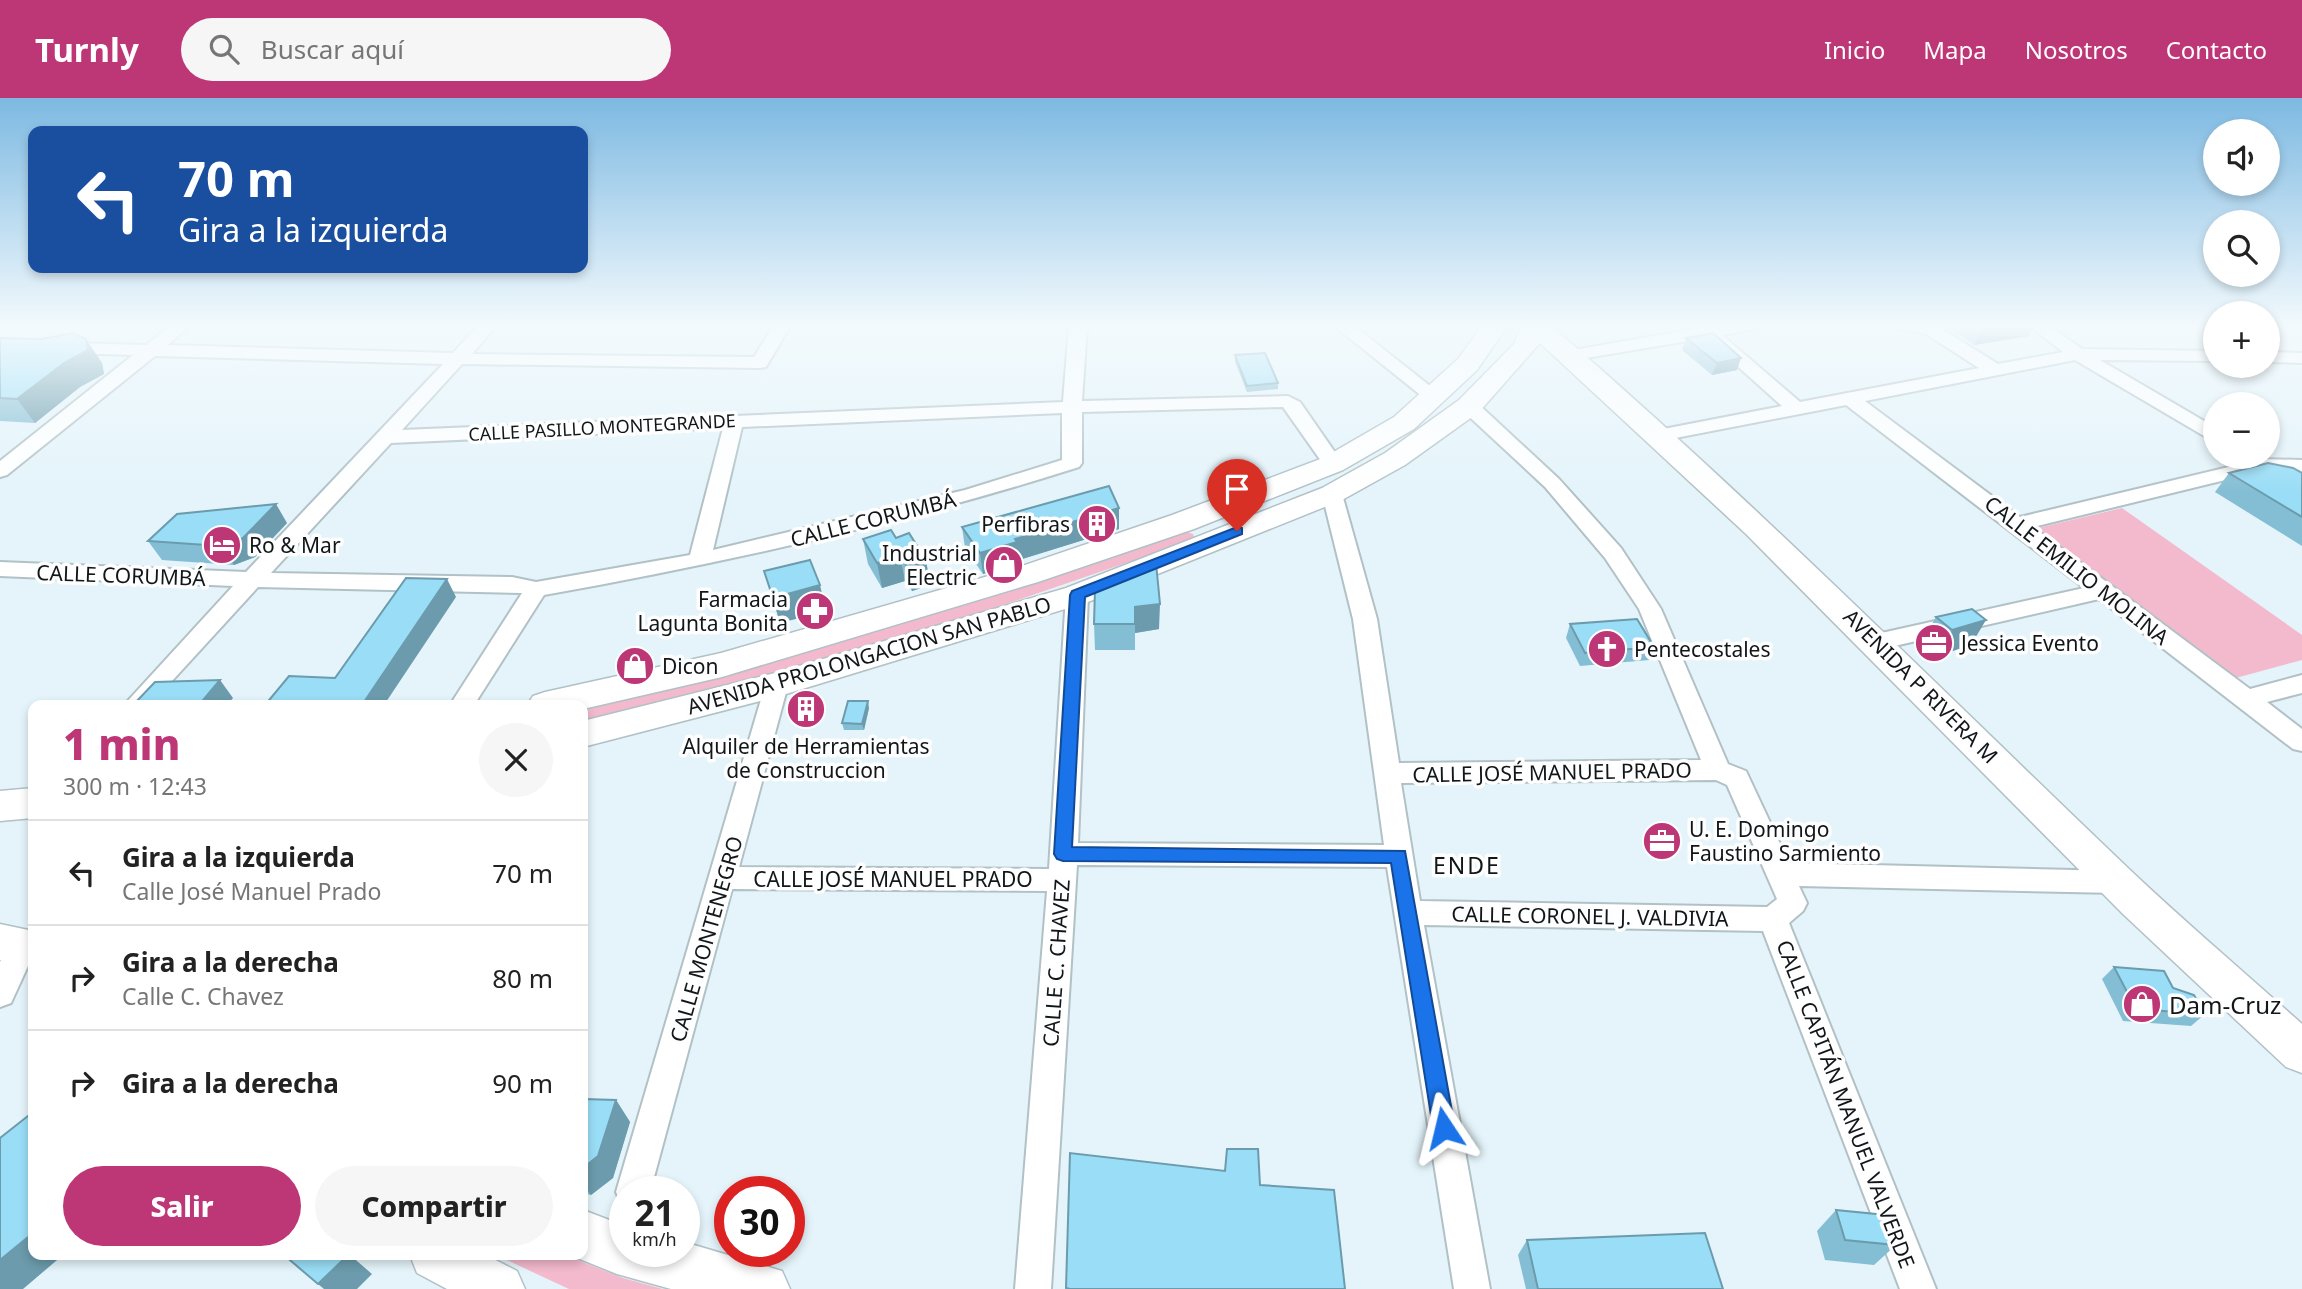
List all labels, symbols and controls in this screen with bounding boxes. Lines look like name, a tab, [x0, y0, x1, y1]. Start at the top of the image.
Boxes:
search box	[181, 18, 671, 81]
text: Turnly	[35, 27, 139, 72]
icon: search	[205, 30, 243, 68]
text: Buscar aquí	[261, 31, 404, 67]
text: Inicio	[1824, 33, 1885, 66]
text: Mapa	[1923, 33, 1987, 66]
text: Nosotros	[2025, 33, 2128, 66]
text: Contacto	[2166, 33, 2267, 66]
map controls	[2203, 119, 2280, 469]
button: sound	[2203, 119, 2280, 196]
text: 70 m	[178, 145, 295, 211]
icon: left	[63, 154, 154, 245]
text: Gira a la izquierda	[178, 208, 448, 251]
button: search	[2203, 210, 2280, 287]
button: +	[2203, 301, 2280, 378]
button: −	[2203, 392, 2280, 469]
street label: CALLE PASILLO MONTEGRANDE	[468, 408, 736, 446]
pin	[1207, 459, 1267, 531]
icon: arrive	[1218, 470, 1256, 508]
street label: CALLE CORUMBÁ	[787, 485, 959, 553]
street label: CALLE EMILIO MOLINA	[1979, 489, 2175, 651]
building icon: Perfibras	[1076, 503, 1118, 545]
place label: Perfibras	[981, 510, 1070, 538]
hotel icon: Ro & Mar	[201, 524, 243, 566]
place label: Ro & Mar	[249, 531, 341, 559]
place label: Industrial Electric	[882, 539, 977, 591]
shop icon: Industrial Electric	[983, 544, 1025, 586]
street label: CALLE CORUMBÁ	[36, 558, 207, 592]
place label: Farmacia Lagunta Bonita	[637, 585, 788, 637]
street label: AVENIDA PROLONGACION SAN PABLO	[684, 590, 1054, 720]
pharmacy icon: Farmacia Lagunta Bonita	[794, 590, 836, 632]
street label: AVENIDA P RIVERA M	[1838, 603, 2004, 769]
office icon: Jessica Evento	[1913, 622, 1955, 664]
church icon: Pentecostales	[1586, 628, 1628, 670]
place label: Jessica Evento	[1959, 629, 2099, 657]
place label: Pentecostales	[1634, 635, 1770, 663]
shop icon: Dicon	[614, 645, 656, 687]
place label: Dicon	[662, 652, 719, 680]
building icon: Alquiler de Herramientas de Construccion	[785, 688, 827, 730]
text: 1 min	[63, 715, 180, 772]
button: close	[479, 723, 553, 797]
place label: Alquiler de Herramientas de Construccion	[682, 732, 930, 784]
street label: CALLE JOSÉ MANUEL PRADO	[1412, 756, 1692, 788]
text: 300 m · 12:43	[63, 770, 207, 802]
place label: U. E. Domingo Faustino Sarmiento	[1689, 815, 1881, 867]
office icon: U. E. Domingo Faustino Sarmiento	[1641, 820, 1683, 862]
street label: CALLE MONTENEGRO	[663, 833, 749, 1045]
text: Gira a la izquierda	[122, 839, 355, 875]
district label: ENDE	[1433, 849, 1501, 881]
icon: left	[63, 854, 101, 892]
text: 70 m	[492, 855, 553, 891]
street label: CALLE JOSÉ MANUEL PRADO	[753, 865, 1033, 893]
text: Calle José Manuel Prado	[122, 875, 381, 907]
street label: CALLE C. CHAVEZ	[1036, 878, 1076, 1048]
street label: CALLE CORONEL J. VALDIVIA	[1451, 900, 1729, 932]
street label: CALLE CAPITÁN MANUEL VALVERDE	[1770, 936, 1922, 1272]
text: Gira a la derecha	[122, 944, 339, 980]
icon: right	[63, 959, 101, 997]
text: 80 m	[492, 960, 553, 996]
text: Calle C. Chavez	[122, 980, 284, 1012]
shop icon: Dam-Cruz	[2121, 983, 2163, 1025]
place label: Dam-Cruz	[2169, 988, 2281, 1021]
icon: right	[63, 1064, 101, 1102]
text: Gira a la derecha	[122, 1065, 339, 1101]
text: 90 m	[492, 1065, 553, 1101]
position arrow	[1407, 1091, 1481, 1165]
button: Salir	[63, 1166, 301, 1246]
button: Compartir	[315, 1166, 553, 1246]
speed limit sign: 30	[714, 1176, 805, 1267]
text: 21	[634, 1189, 675, 1236]
text: km/h	[632, 1227, 677, 1251]

